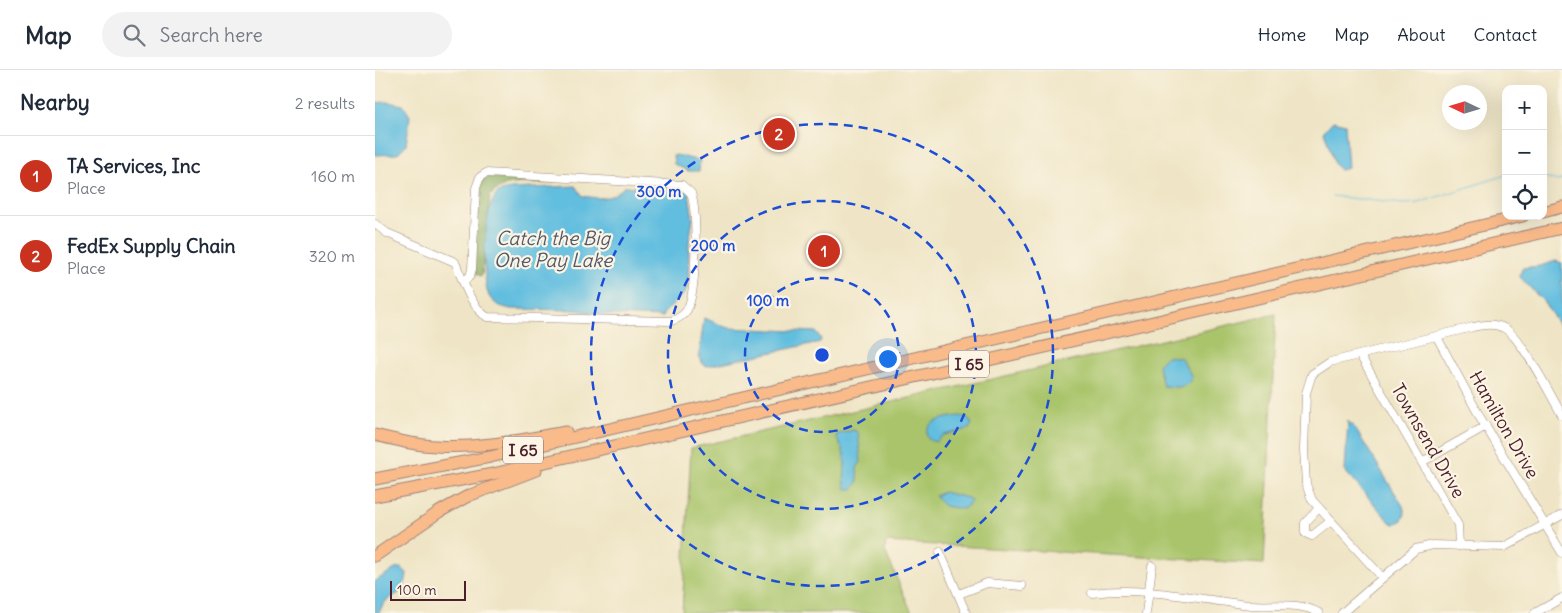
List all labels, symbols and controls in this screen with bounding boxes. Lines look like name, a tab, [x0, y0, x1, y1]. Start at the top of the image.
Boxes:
search box	[102, 12, 452, 57]
text: Map	[25, 20, 72, 50]
icon: search	[120, 21, 148, 49]
text: Search here	[160, 23, 263, 47]
text: Home	[1258, 23, 1306, 46]
text: Map	[1334, 23, 1369, 46]
text: About	[1397, 23, 1445, 46]
text: Contact	[1473, 23, 1537, 46]
north arrow	[1442, 85, 1487, 130]
map controls	[1502, 85, 1547, 220]
button: +	[1502, 85, 1547, 130]
text: Nearby	[20, 89, 90, 116]
text: 2 results	[295, 93, 355, 113]
pin: 2	[763, 115, 795, 153]
button: −	[1502, 130, 1547, 175]
text: TA Services, Inc	[67, 154, 200, 178]
text: 1	[33, 166, 39, 186]
text: 160 m	[311, 166, 355, 186]
button: locate	[1502, 175, 1547, 220]
text: Place	[67, 178, 106, 198]
text: 300 m	[637, 182, 682, 201]
water label: Catch the Big One Pay Lake	[494, 226, 614, 272]
pin: 1	[808, 232, 840, 270]
text: FedEx Supply Chain	[67, 234, 236, 258]
text: 200 m	[691, 236, 735, 255]
text: 2	[32, 246, 40, 266]
text: 320 m	[309, 246, 355, 266]
text: Place	[67, 258, 106, 278]
text: 100 m	[747, 291, 789, 310]
centre of rings	[813, 346, 831, 364]
your location	[875, 346, 901, 372]
road number: I 65	[949, 350, 989, 378]
street label: Hamilton Drive	[1464, 367, 1545, 483]
street label: Townsend Drive	[1386, 379, 1471, 502]
road number: I 65	[503, 436, 543, 464]
scale bar	[390, 578, 466, 601]
text: 100 m	[397, 581, 437, 599]

